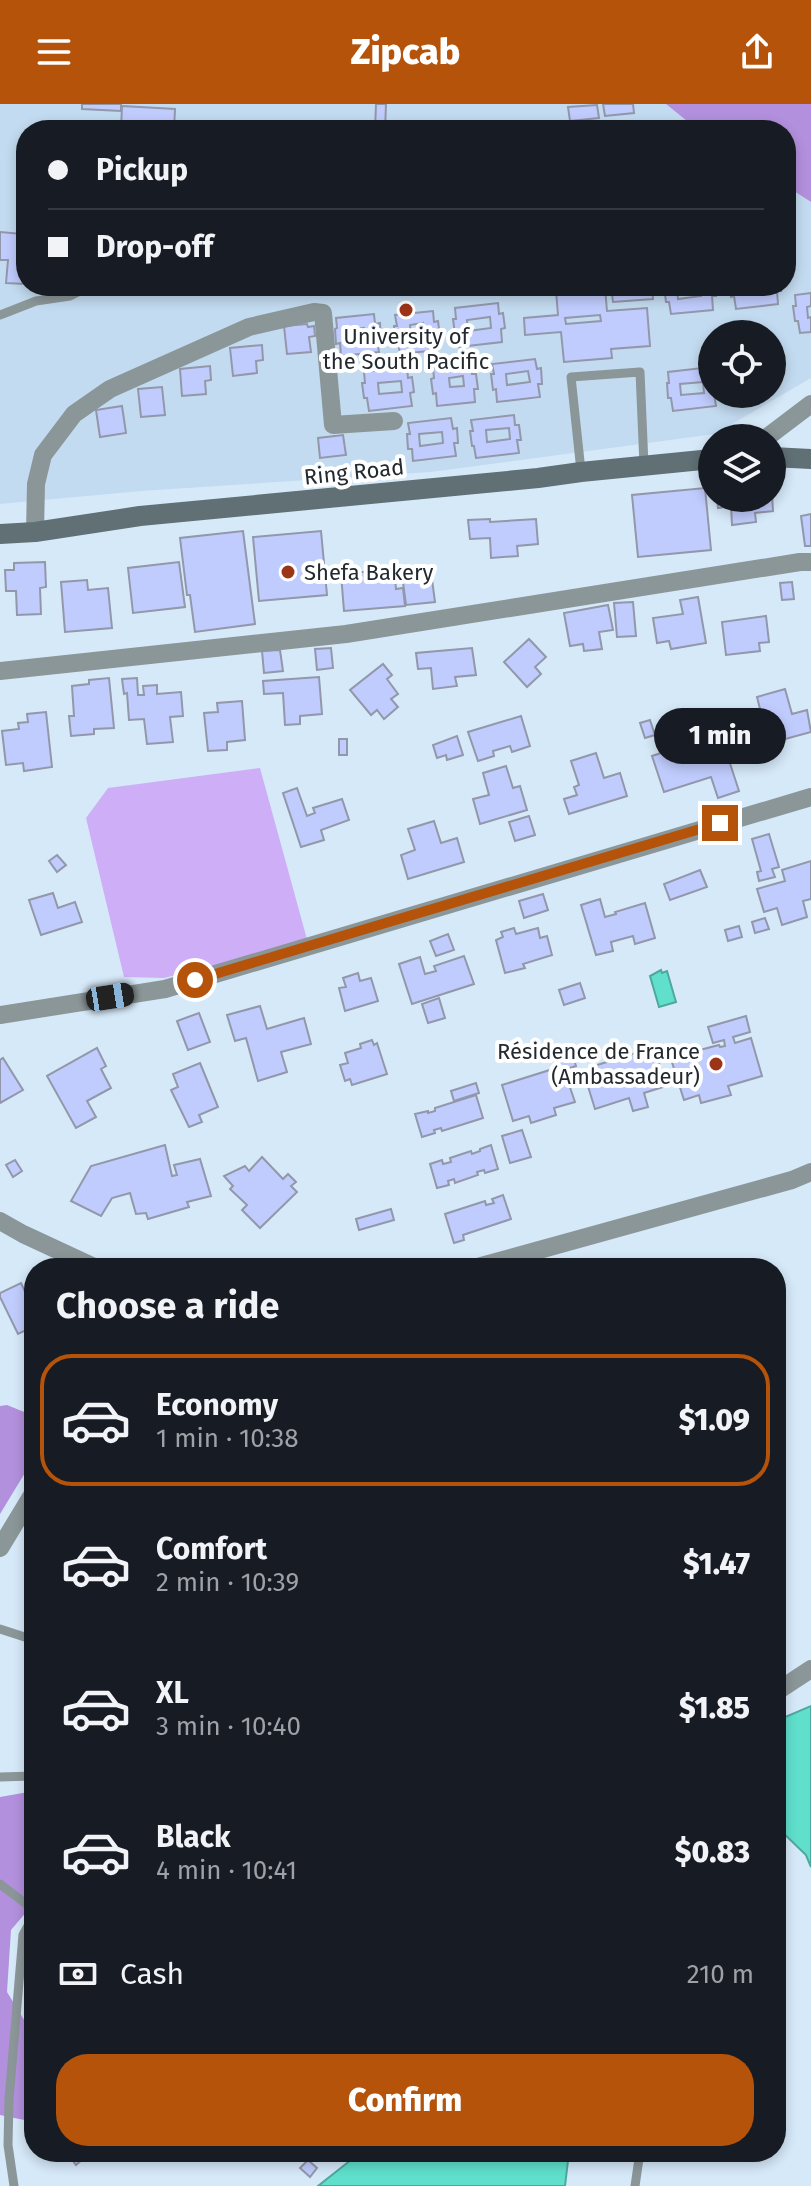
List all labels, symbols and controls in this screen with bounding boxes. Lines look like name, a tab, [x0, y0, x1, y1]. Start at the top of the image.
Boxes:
icon: menu	[32, 30, 76, 74]
text: Zipcab	[351, 30, 460, 74]
icon: share	[735, 30, 779, 74]
text: Pickup	[96, 152, 188, 188]
text: Drop-off	[96, 229, 213, 265]
marker: University of the South Pacific	[397, 301, 415, 319]
map controls	[698, 320, 786, 512]
button: locate	[698, 320, 786, 408]
place label: University of the South Pacific	[323, 323, 489, 375]
button: layers	[698, 424, 786, 512]
street label: Ring Road	[303, 453, 405, 491]
place label: Shefa Bakery	[304, 559, 433, 586]
marker: Shefa Bakery	[279, 563, 297, 581]
callout: 1 min	[654, 707, 786, 763]
text: 1 min	[689, 720, 751, 751]
route end	[702, 805, 738, 841]
route start	[177, 962, 213, 998]
car	[84, 981, 136, 1013]
place label: Résidence de France (Ambassadeur)	[497, 1038, 700, 1090]
marker: Résidence de France (Ambassadeur)	[707, 1055, 725, 1073]
text: Choose a ride	[56, 1284, 279, 1328]
icon: car	[60, 1384, 132, 1456]
text: Economy	[156, 1387, 278, 1423]
text: $1.09	[679, 1402, 750, 1438]
text: 1 min · 10:38	[156, 1423, 299, 1454]
icon: car	[60, 1528, 132, 1600]
text: Comfort	[156, 1531, 267, 1567]
text: $1.47	[683, 1546, 750, 1582]
text: 2 min · 10:39	[156, 1567, 299, 1598]
icon: car	[60, 1672, 132, 1744]
text: XL	[156, 1675, 189, 1711]
text: $1.85	[679, 1690, 750, 1726]
text: 3 min · 10:40	[156, 1711, 301, 1742]
icon: car	[60, 1816, 132, 1888]
text: Black	[156, 1819, 231, 1855]
text: $0.83	[675, 1834, 750, 1870]
text: 4 min · 10:41	[156, 1855, 297, 1886]
icon: cash	[56, 1952, 100, 1996]
text: Cash	[120, 1956, 184, 1992]
text: 210 m	[687, 1959, 754, 1990]
button: Confirm	[56, 2054, 754, 2146]

